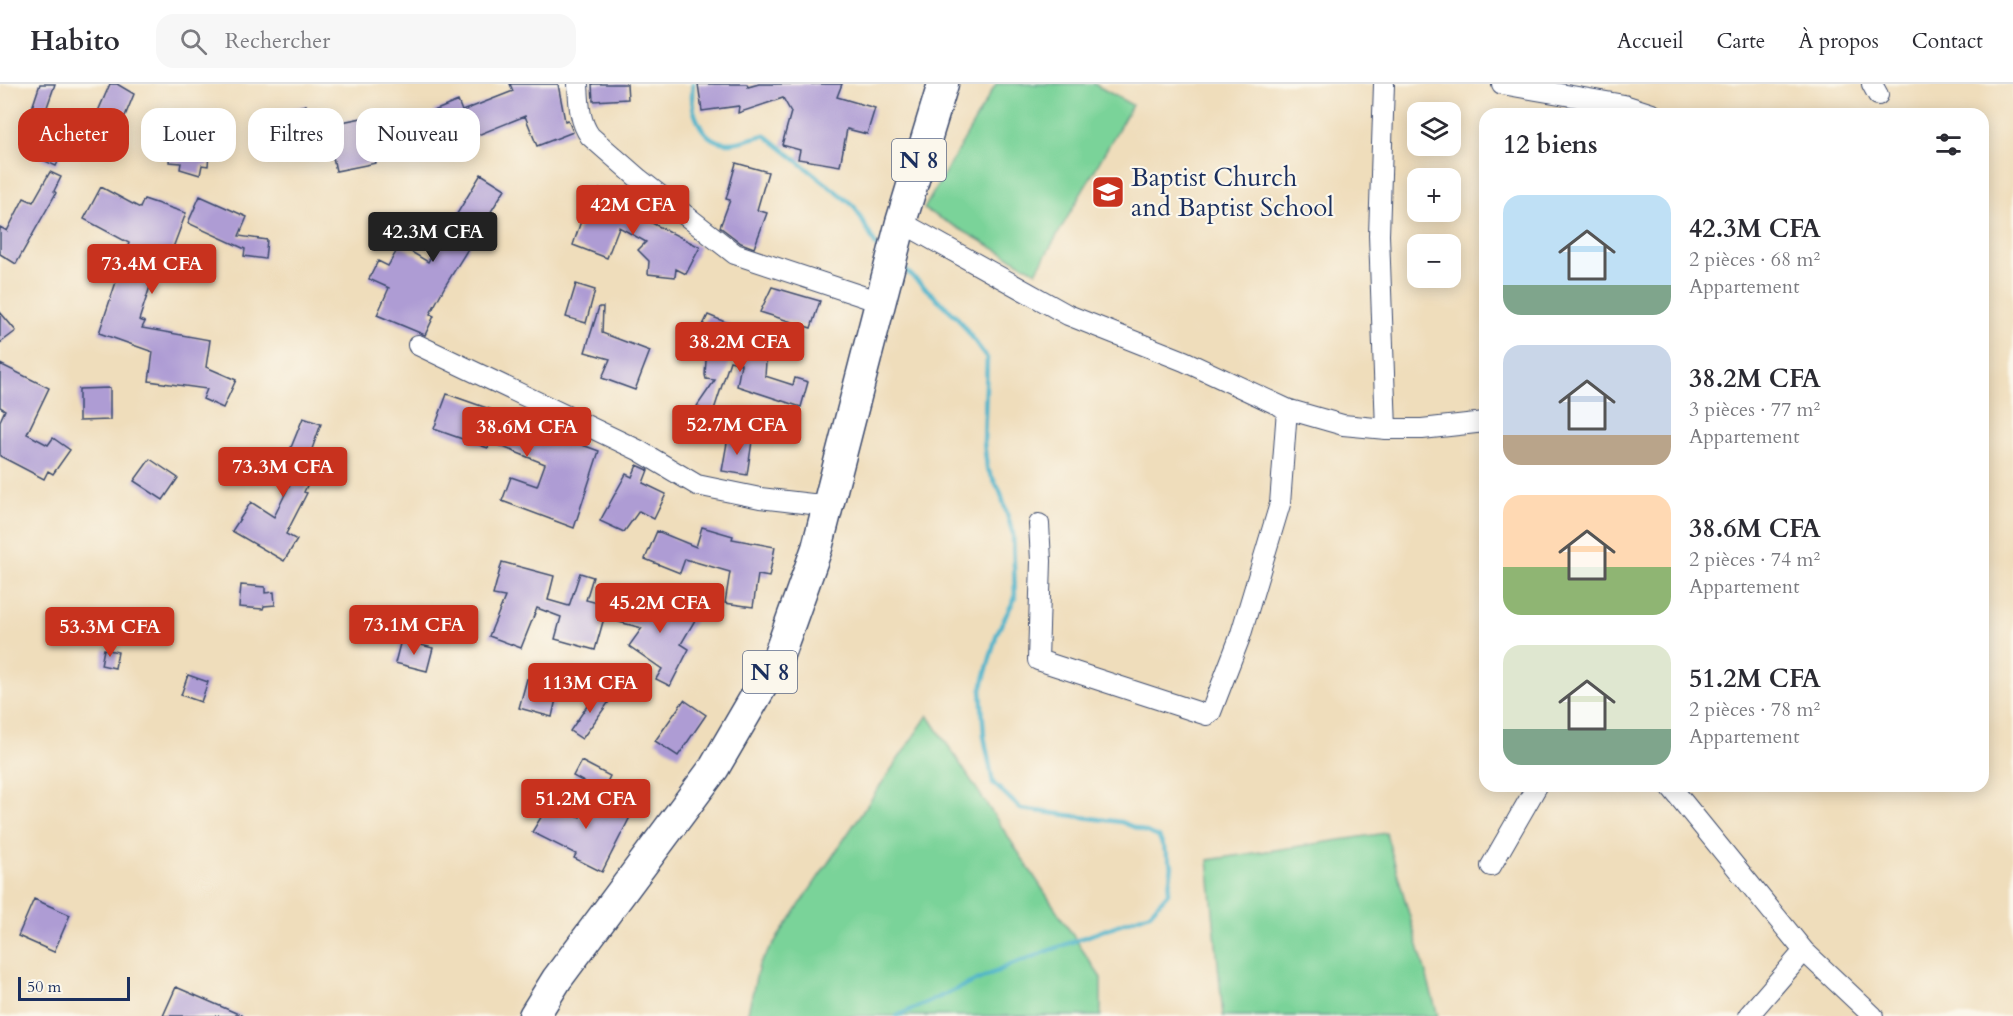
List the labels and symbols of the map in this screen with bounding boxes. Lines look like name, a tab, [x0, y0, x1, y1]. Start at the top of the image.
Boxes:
road number: N 8	[892, 139, 946, 181]
place label: Baptist Church and Baptist School	[1131, 160, 1334, 225]
school or university icon: Baptist Church and Baptist School	[1090, 174, 1126, 210]
pin: 42M CFA	[578, 185, 688, 236]
pin: 42.3M CFA	[364, 212, 502, 263]
pin: 73.4M CFA	[83, 244, 221, 295]
pin: 38.2M CFA	[671, 322, 809, 373]
pin: 52.7M CFA	[668, 405, 806, 456]
pin: 38.6M CFA	[458, 407, 596, 458]
pin: 73.3M CFA	[214, 447, 352, 498]
pin: 45.2M CFA	[591, 583, 729, 634]
pin: 73.1M CFA	[345, 605, 483, 656]
pin: 53.3M CFA	[41, 607, 179, 658]
road number: N 8	[743, 651, 797, 693]
pin: 113M CFA	[528, 663, 652, 714]
pin: 51.2M CFA	[517, 779, 655, 830]
scale bar	[18, 974, 130, 1002]

